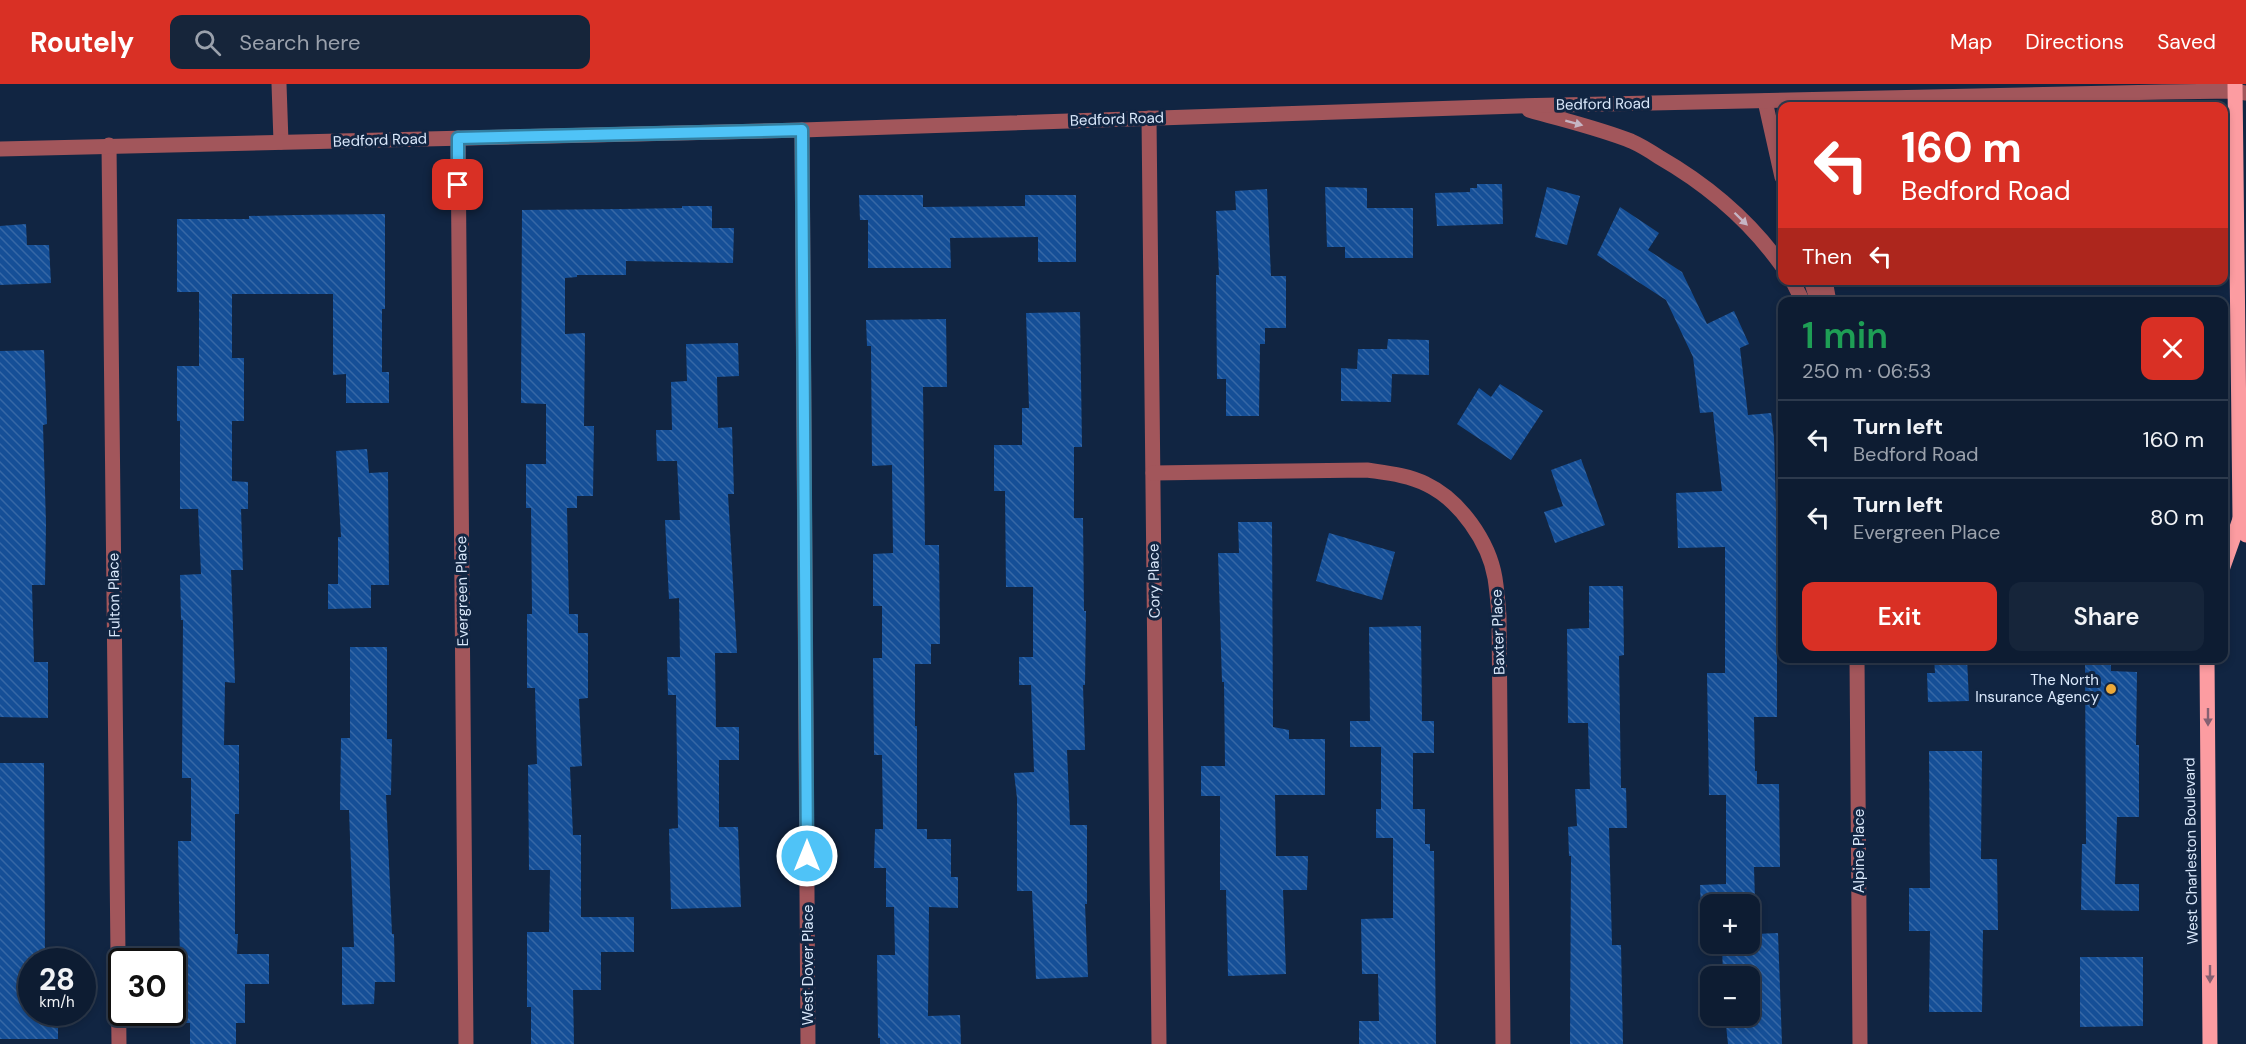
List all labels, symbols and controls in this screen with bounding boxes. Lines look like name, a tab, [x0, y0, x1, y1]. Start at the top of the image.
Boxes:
search box	[170, 15, 590, 69]
text: Routely	[30, 24, 134, 61]
icon: search	[191, 26, 224, 59]
text: Search here	[239, 28, 361, 57]
text: Map	[1950, 28, 1992, 56]
text: Directions	[2025, 28, 2124, 56]
text: Saved	[2157, 28, 2216, 56]
street label: Bedford Road	[1556, 93, 1650, 115]
street label: Bedford Road	[1070, 107, 1164, 131]
one-way arrow	[1565, 119, 1583, 128]
text: 160 m	[1901, 120, 2022, 175]
icon: left	[1802, 126, 1880, 204]
street label: Bedford Road	[333, 128, 427, 152]
pin	[432, 159, 483, 210]
icon: arrive	[441, 168, 474, 201]
text: Bedford Road	[1901, 173, 2071, 208]
one-way arrow	[1733, 211, 1747, 225]
icon: left	[1864, 240, 1897, 273]
text: Then	[1802, 242, 1852, 271]
text: 1 min	[1802, 312, 1888, 359]
button: close	[2141, 317, 2204, 380]
text: 250 m · 06:53	[1802, 358, 1931, 384]
text: Turn left	[1853, 412, 1943, 441]
icon: left	[1802, 423, 1835, 456]
text: 160 m	[2143, 425, 2204, 454]
text: Bedford Road	[1853, 441, 1979, 467]
text: Turn left	[1853, 490, 1943, 519]
icon: left	[1802, 501, 1835, 534]
text: 80 m	[2150, 503, 2204, 532]
text: Evergreen Place	[1853, 519, 2000, 545]
street label: Evergreen Place	[451, 536, 473, 646]
street label: Cory Place	[1143, 543, 1165, 619]
street label: Fulton Place	[103, 553, 125, 637]
button: Exit	[1802, 582, 1997, 651]
button: Share	[2009, 582, 2204, 651]
street label: Baxter Place	[1487, 589, 1509, 675]
place label: The North Insurance Agency	[1975, 670, 2100, 707]
marker: The North Insurance Agency	[2104, 682, 2118, 696]
one-way arrow	[2203, 707, 2213, 726]
street label: West Charleston Boulevard	[2179, 757, 2203, 945]
street label: Alpine Place	[1849, 809, 1869, 893]
position arrow	[775, 824, 839, 888]
map controls	[1700, 894, 1760, 1026]
button: +	[1700, 894, 1760, 954]
street label: West Dover Place	[798, 904, 818, 1026]
speed limit sign: 30	[108, 948, 186, 1026]
text: 28	[39, 960, 75, 999]
one-way arrow	[2205, 965, 2215, 984]
button: −	[1700, 966, 1760, 1026]
text: km/h	[39, 992, 75, 1012]

